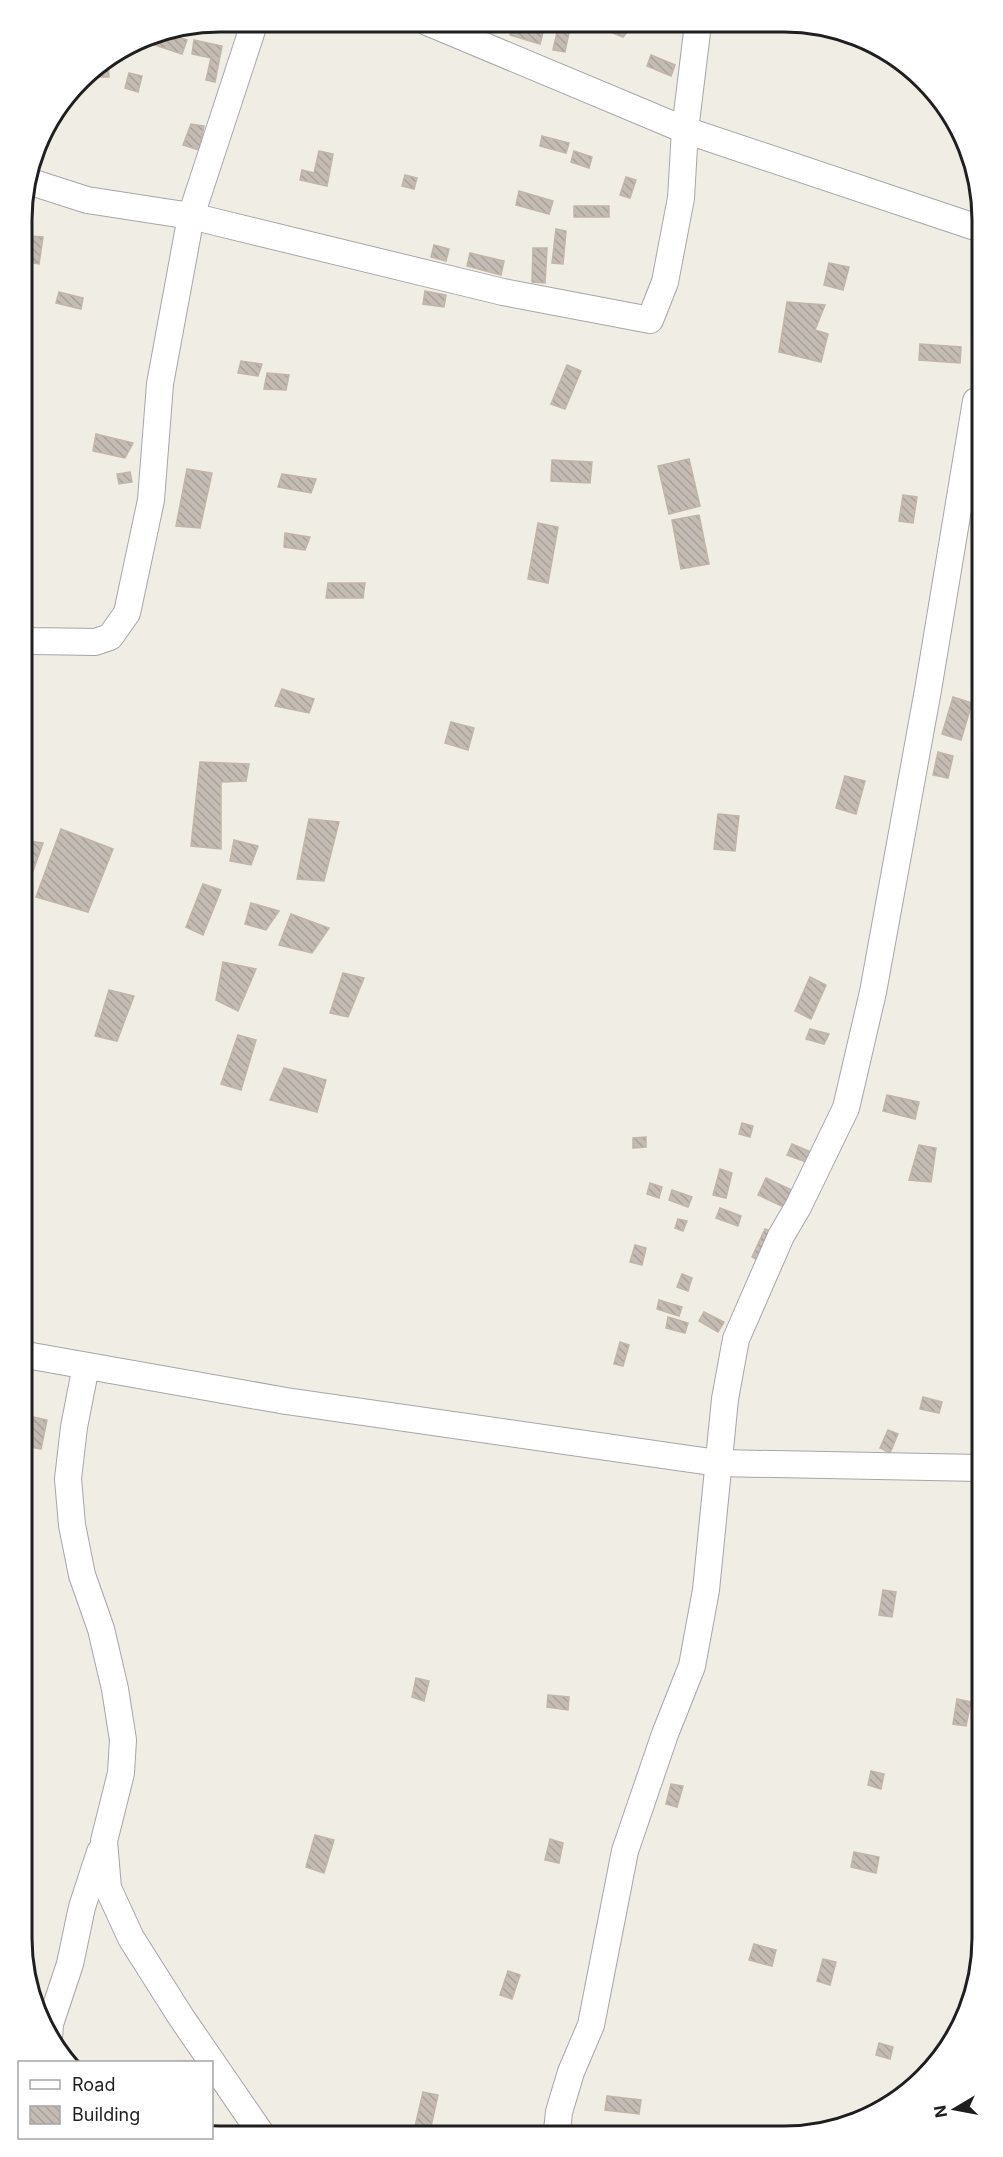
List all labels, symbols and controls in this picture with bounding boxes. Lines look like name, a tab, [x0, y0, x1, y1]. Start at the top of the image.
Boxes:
legend	[18, 2061, 213, 2139]
text: Road	[72, 2074, 115, 2095]
north arrow	[925, 2079, 985, 2139]
text: Building	[72, 2104, 140, 2125]
text: N	[929, 2104, 951, 2119]

